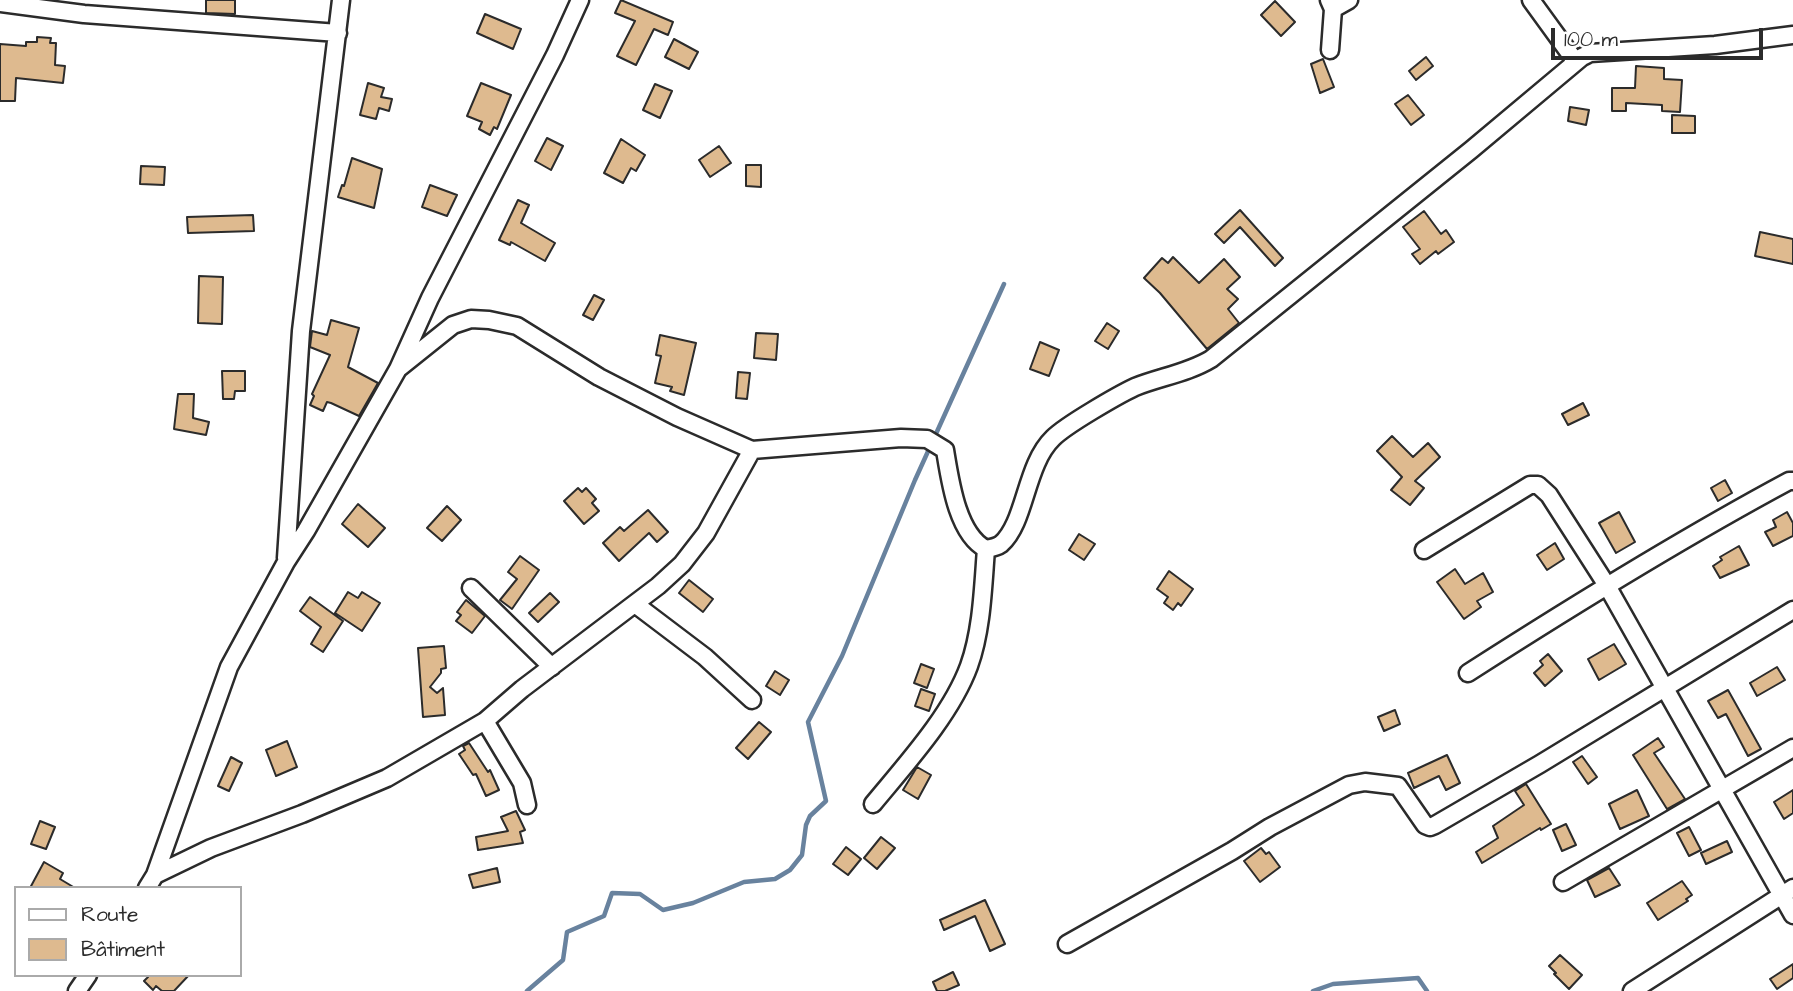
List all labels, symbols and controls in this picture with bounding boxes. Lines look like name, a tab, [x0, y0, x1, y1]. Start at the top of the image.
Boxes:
scale bar	[1555, 14, 1767, 58]
text: 100 m	[1564, 25, 1618, 54]
legend	[14, 886, 242, 977]
text: Route	[81, 900, 138, 929]
text: Bâtiment	[81, 935, 165, 964]

